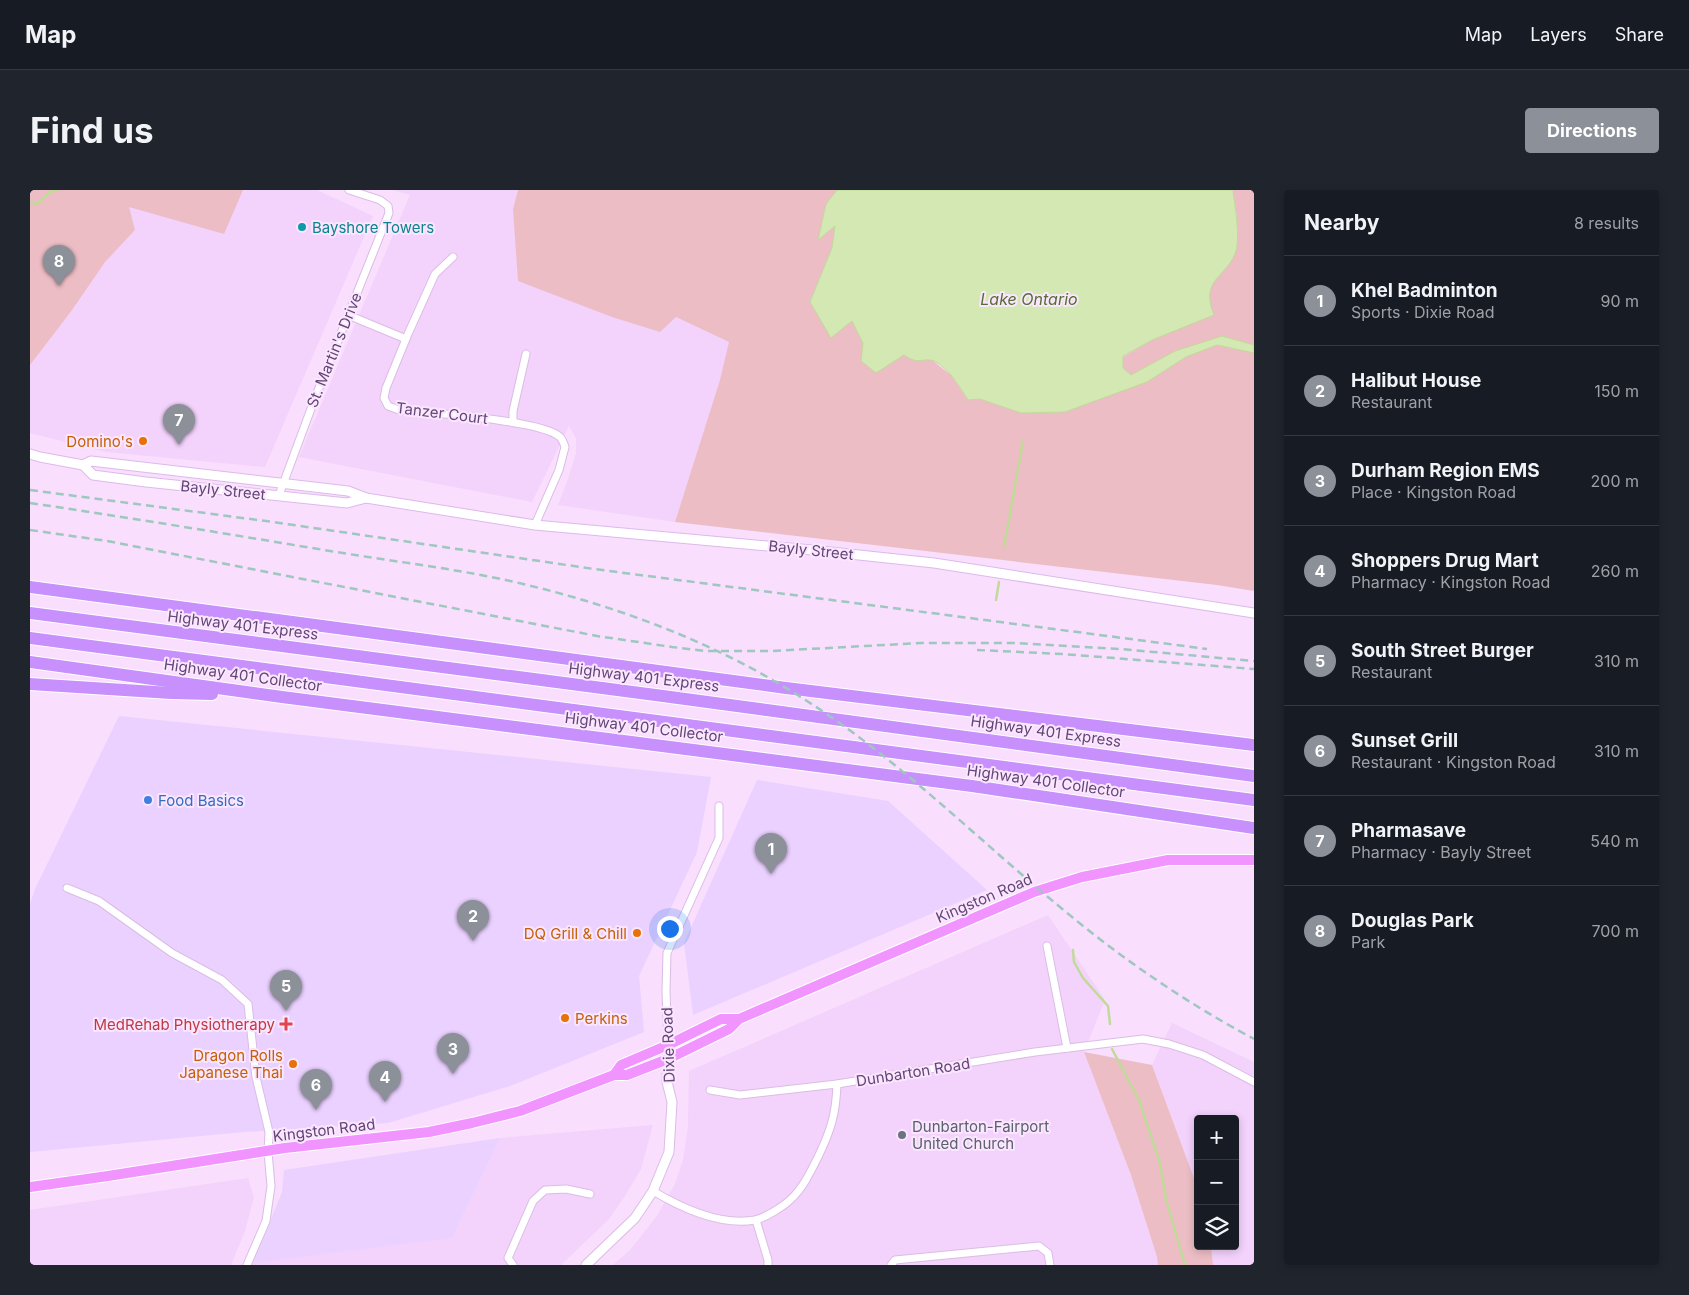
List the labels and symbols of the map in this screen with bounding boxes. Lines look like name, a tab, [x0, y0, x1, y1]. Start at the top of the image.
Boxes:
place label: Bayshore Towers	[312, 218, 434, 237]
marker: Bayshore Towers	[296, 221, 308, 233]
pin: 8	[43, 245, 75, 286]
water label: Lake Ontario	[980, 289, 1078, 309]
street label: St. Martin's Drive	[302, 290, 366, 410]
street label: Tanzer Court	[395, 398, 489, 428]
pin: 7	[163, 404, 195, 445]
place label: Domino's	[66, 432, 133, 451]
marker: Domino's	[137, 435, 149, 447]
street label: Bayly Street	[180, 476, 266, 504]
street label: Bayly Street	[768, 536, 854, 564]
street label: Highway 401 Express	[166, 606, 320, 644]
street label: Highway 401 Collector	[163, 655, 324, 696]
street label: Highway 401 Express	[567, 658, 721, 696]
street label: Highway 401 Collector	[564, 708, 725, 746]
street label: Highway 401 Express	[970, 711, 1123, 751]
street label: Highway 401 Collector	[966, 761, 1127, 802]
place label: Food Basics	[158, 791, 244, 810]
marker: Food Basics	[142, 794, 154, 806]
pin: 1	[755, 833, 787, 874]
street label: Kingston Road	[933, 869, 1035, 927]
pin: 2	[457, 900, 489, 941]
your location	[657, 916, 683, 942]
place label: DQ Grill & Chill	[524, 924, 627, 943]
marker: DQ Grill & Chill	[631, 927, 643, 939]
pin: 5	[270, 970, 302, 1011]
street label: Dixie Road	[657, 1007, 679, 1083]
place label: Perkins	[575, 1009, 628, 1028]
marker: Perkins	[559, 1012, 571, 1024]
place label: MedRehab Physiotherapy	[94, 1015, 276, 1034]
marker: MedRehab Physiotherapy	[279, 1017, 293, 1031]
pin: 3	[437, 1033, 469, 1074]
place label: Dragon Rolls Japanese Thai	[179, 1046, 283, 1082]
street label: Dunbarton Road	[855, 1054, 971, 1090]
marker: Dragon Rolls Japanese Thai	[287, 1058, 299, 1070]
pin: 4	[369, 1061, 401, 1102]
pin: 6	[300, 1069, 332, 1110]
street label: Kingston Road	[272, 1114, 376, 1146]
place label: Dunbarton-Fairport United Church	[912, 1117, 1049, 1153]
marker: Dunbarton-Fairport United Church	[896, 1129, 908, 1141]

